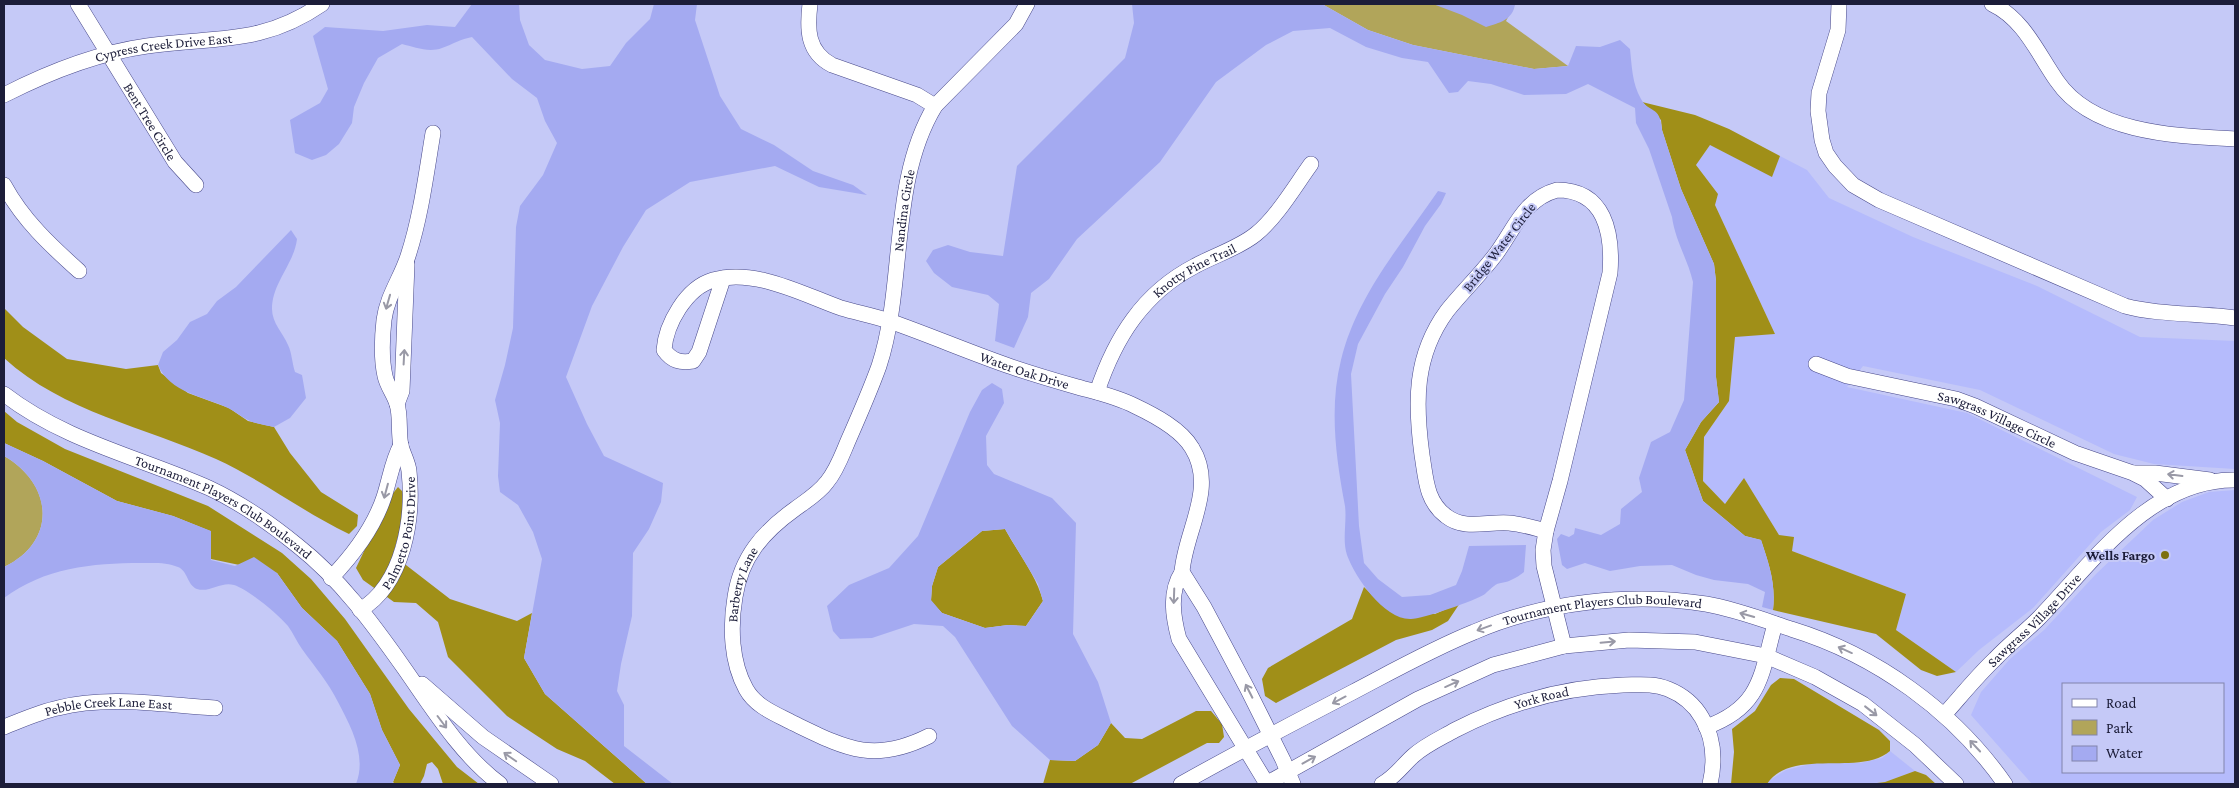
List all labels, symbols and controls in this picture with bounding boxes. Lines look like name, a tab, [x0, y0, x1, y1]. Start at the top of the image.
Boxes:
street label: Cypress Creek Drive East	[93, 30, 233, 65]
street label: Bent Tree Circle	[120, 80, 180, 163]
street label: Nandina Circle	[890, 168, 918, 252]
street label: Bridge Water Circle	[1459, 199, 1539, 295]
street label: Knotty Pine Trail	[1149, 240, 1239, 301]
one-way arrow	[383, 294, 393, 310]
street label: Water Oak Drive	[978, 348, 1071, 392]
one-way arrow	[400, 349, 409, 365]
street label: Sawgrass Village Circle	[1936, 387, 2059, 451]
street label: Tournament Players Club Boulevard	[133, 452, 316, 563]
one-way arrow	[2167, 470, 2183, 480]
street label: Palmetto Point Drive	[378, 476, 418, 592]
one-way arrow	[380, 482, 390, 498]
street label: Barberry Lane	[724, 543, 761, 623]
place label: Wells Fargo	[2085, 547, 2155, 563]
marker: Wells Fargo	[2159, 549, 2171, 561]
street label: Sawgrass Village Drive	[1984, 570, 2084, 670]
one-way arrow	[1169, 588, 1179, 604]
street label: Tournament Players Club Boulevard	[1501, 591, 1704, 628]
one-way arrow	[1739, 610, 1755, 620]
one-way arrow	[1477, 624, 1492, 633]
one-way arrow	[1600, 638, 1616, 647]
one-way arrow	[1838, 644, 1853, 654]
one-way arrow	[1444, 678, 1459, 688]
street label: York Road	[1512, 683, 1571, 712]
legend	[2062, 683, 2224, 773]
one-way arrow	[1244, 684, 1253, 699]
street label: Pebble Creek Lane East	[43, 693, 173, 719]
one-way arrow	[1331, 695, 1346, 705]
text: Road	[2106, 695, 2137, 711]
one-way arrow	[1864, 706, 1877, 717]
one-way arrow	[437, 715, 447, 729]
text: Park	[2106, 720, 2133, 736]
one-way arrow	[1969, 740, 1981, 753]
text: Water	[2106, 745, 2143, 761]
one-way arrow	[504, 752, 518, 762]
one-way arrow	[1301, 755, 1315, 765]

